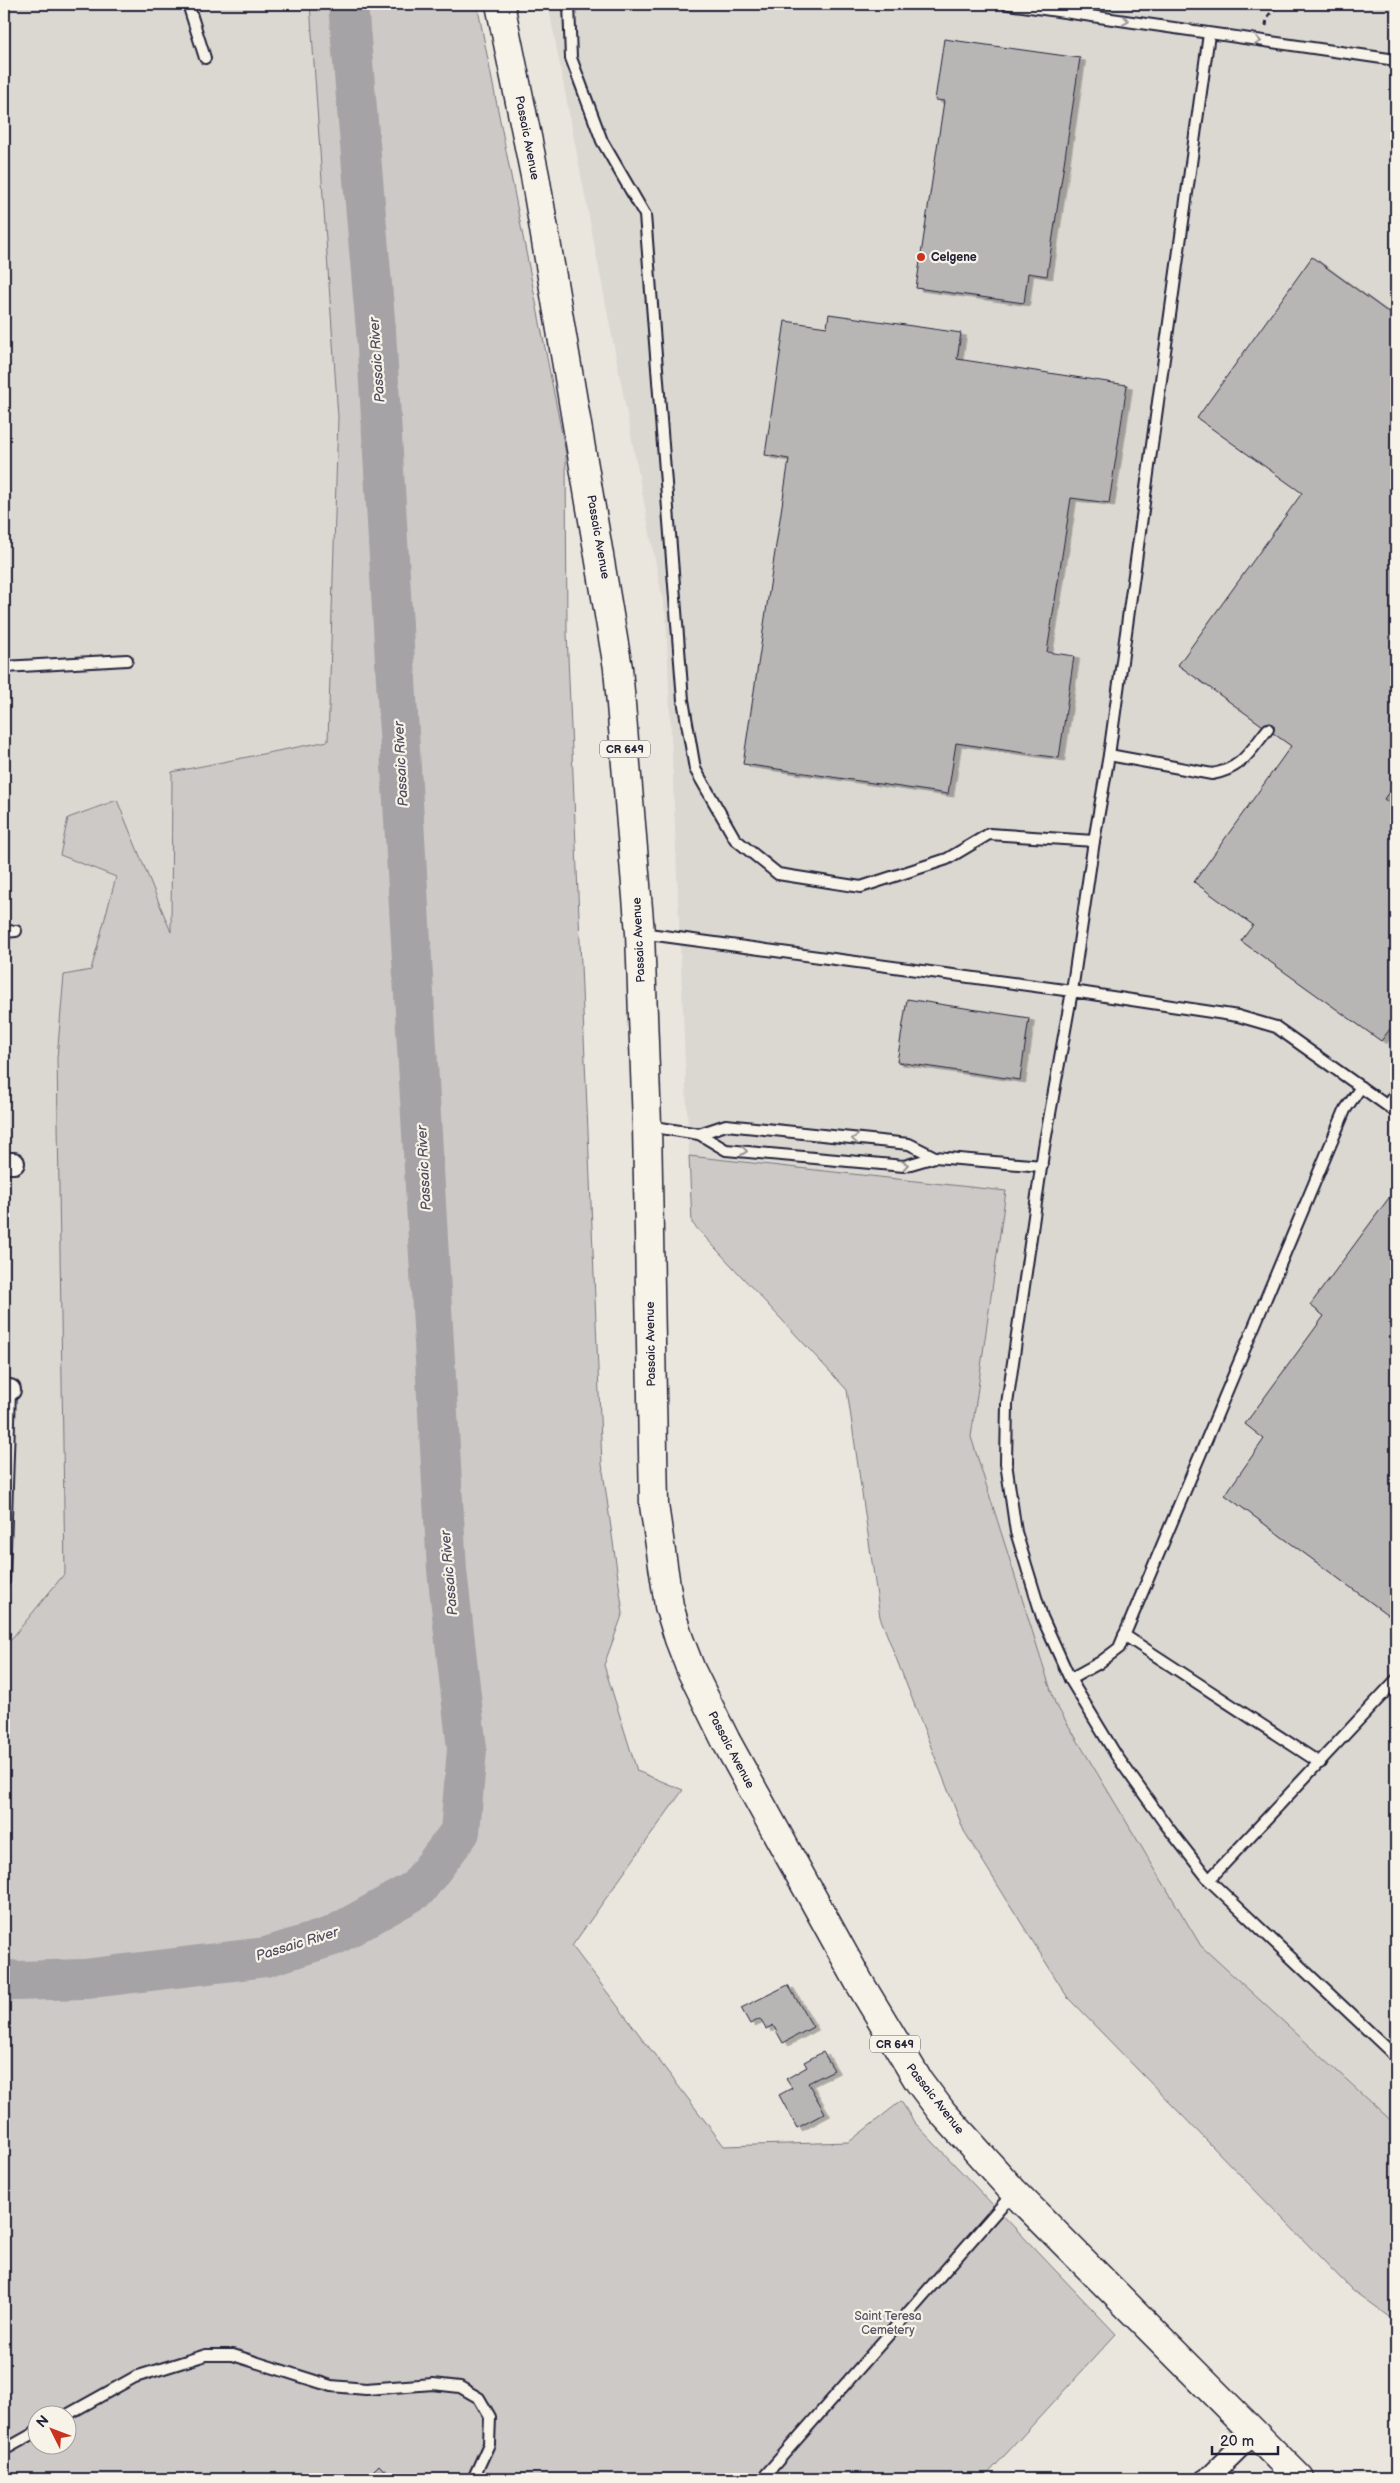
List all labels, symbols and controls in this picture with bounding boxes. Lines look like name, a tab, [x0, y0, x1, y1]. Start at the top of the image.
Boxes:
one-way arrow	[1122, 16, 1130, 26]
one-way arrow	[1253, 35, 1262, 45]
street label: Passaic Avenue	[512, 95, 542, 181]
place label: Celgene	[931, 250, 977, 265]
marker: Celgene	[915, 251, 927, 263]
water label: Passaic River	[365, 316, 388, 403]
street label: Passaic Avenue	[583, 494, 613, 580]
water label: Passaic River	[390, 720, 412, 807]
road number: CR 649	[600, 741, 650, 758]
street label: Passaic Avenue	[629, 897, 649, 983]
water label: Passaic River	[413, 1124, 435, 1211]
one-way arrow	[851, 1134, 859, 1145]
one-way arrow	[740, 1146, 748, 1157]
one-way arrow	[901, 1160, 910, 1170]
street label: Passaic Avenue	[643, 1301, 659, 1387]
water label: Passaic River	[437, 1529, 461, 1616]
street label: Passaic Avenue	[704, 1709, 758, 1791]
water label: Passaic River	[254, 1923, 341, 1965]
road number: CR 649	[870, 2036, 920, 2052]
street label: Passaic Avenue	[903, 2061, 967, 2137]
park label: Saint Teresa Cemetery	[854, 2309, 922, 2338]
north arrow	[28, 2406, 78, 2456]
text: N	[33, 2412, 53, 2431]
scale bar	[1212, 2423, 1279, 2455]
text: 20 m	[1220, 2432, 1254, 2451]

